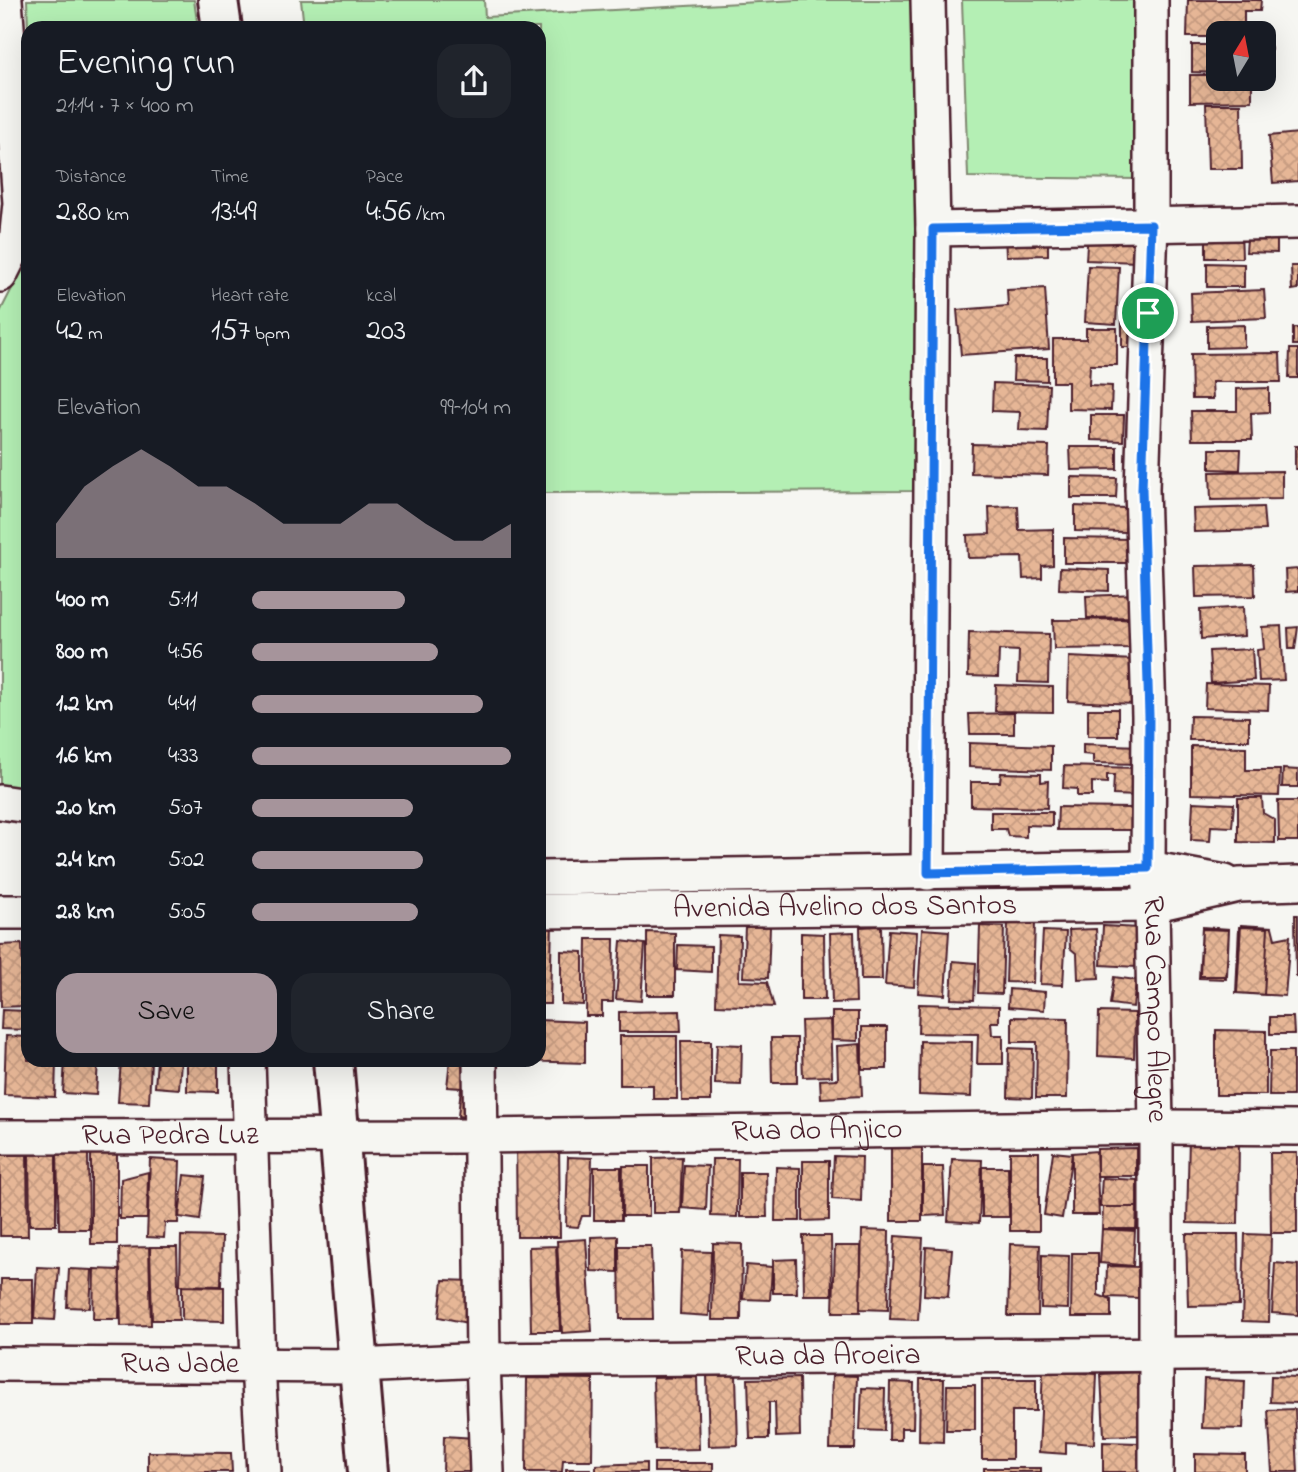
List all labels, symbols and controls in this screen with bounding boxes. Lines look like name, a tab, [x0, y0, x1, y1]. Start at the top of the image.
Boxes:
north arrow	[1206, 21, 1276, 91]
map controls	[1206, 21, 1276, 91]
text: Evening run	[56, 36, 235, 92]
button: share	[437, 44, 511, 118]
text: 21:14 · 7 × 400 m	[56, 90, 194, 123]
text: Distance	[56, 164, 126, 191]
text: Time	[211, 164, 249, 191]
text: Pace	[366, 164, 403, 191]
text: 2.80	[56, 191, 101, 235]
text: 13:49	[211, 191, 257, 235]
text: 4:56	[366, 191, 411, 235]
text: km	[101, 202, 129, 229]
text: /km	[411, 202, 445, 229]
text: Elevation	[56, 283, 126, 310]
text: Heart rate	[211, 283, 289, 310]
text: kcal	[366, 283, 396, 310]
pin	[1118, 283, 1178, 343]
icon: arrive	[1129, 294, 1167, 332]
text: 42	[56, 310, 83, 354]
text: 157	[211, 310, 250, 354]
text: 203	[366, 310, 406, 354]
text: m	[83, 321, 103, 348]
text: bpm	[250, 321, 290, 348]
text: Elevation	[56, 392, 141, 425]
text: 99–104 m	[440, 392, 511, 425]
text: 400 m	[56, 584, 109, 617]
text: 5:11	[168, 584, 198, 617]
text: 800 m	[56, 636, 108, 669]
text: 4:56	[168, 636, 203, 669]
text: 1.2 km	[56, 688, 113, 721]
text: 4:41	[168, 688, 196, 721]
text: 1.6 km	[56, 740, 112, 773]
text: 4:33	[168, 740, 198, 773]
text: 2.0 km	[56, 792, 116, 825]
text: 5:07	[168, 792, 203, 825]
text: 2.4 km	[56, 844, 115, 877]
text: 5:02	[168, 844, 204, 877]
street label: Avenida Avelino dos Santos	[673, 884, 1017, 932]
street label: Rua Campo Alegre	[1129, 894, 1178, 1123]
text: 2.8 km	[56, 896, 114, 929]
text: 5:05	[168, 896, 206, 929]
button: Save	[56, 973, 277, 1053]
button: Share	[291, 973, 511, 1053]
street label: Rua do Anjico	[731, 1108, 903, 1155]
street label: Rua Pedra Luz	[81, 1114, 259, 1159]
street label: Rua da Aroeira	[735, 1334, 921, 1380]
street label: Rua Jade	[121, 1343, 240, 1387]

